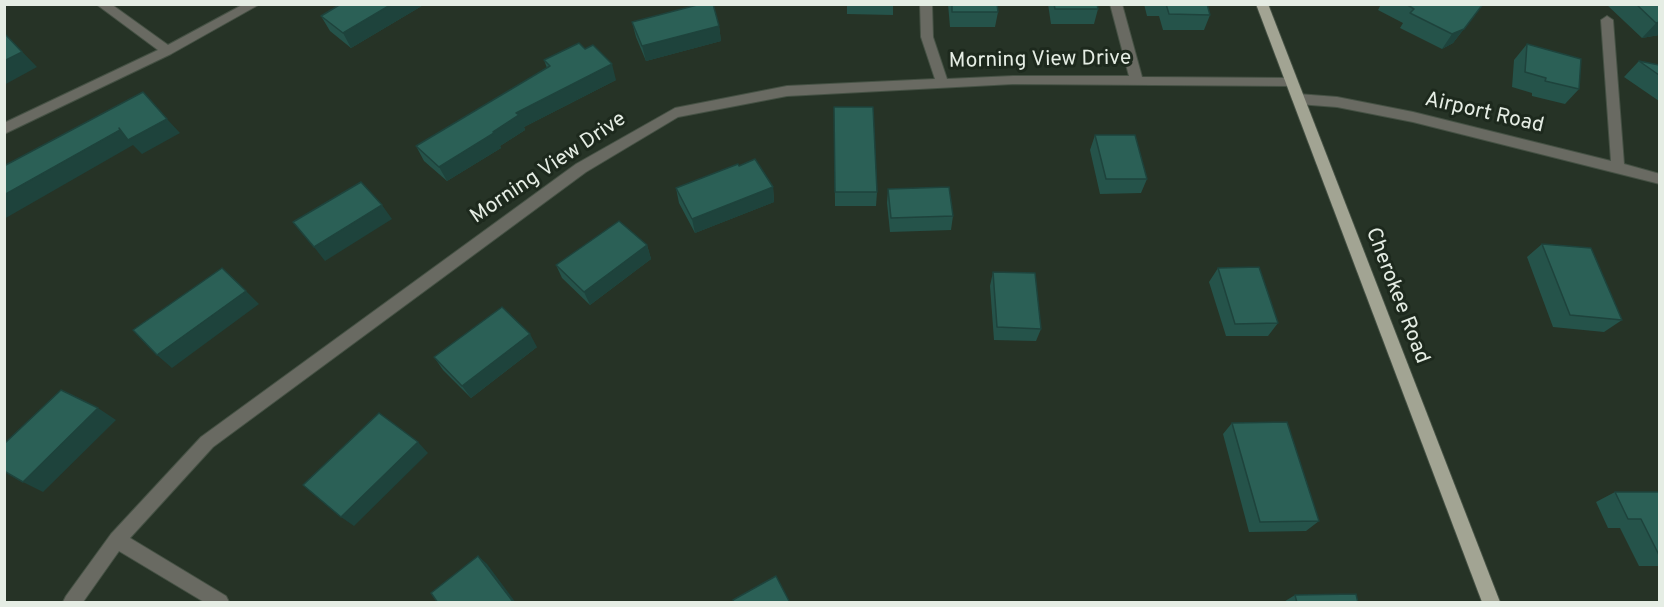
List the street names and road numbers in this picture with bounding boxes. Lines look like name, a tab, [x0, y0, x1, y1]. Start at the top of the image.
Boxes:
street label: Morning View Drive	[949, 47, 1131, 75]
street label: Airport Road	[1422, 88, 1546, 140]
street label: Morning View Drive	[466, 108, 632, 230]
street label: Cherokee Road	[1358, 224, 1434, 368]

